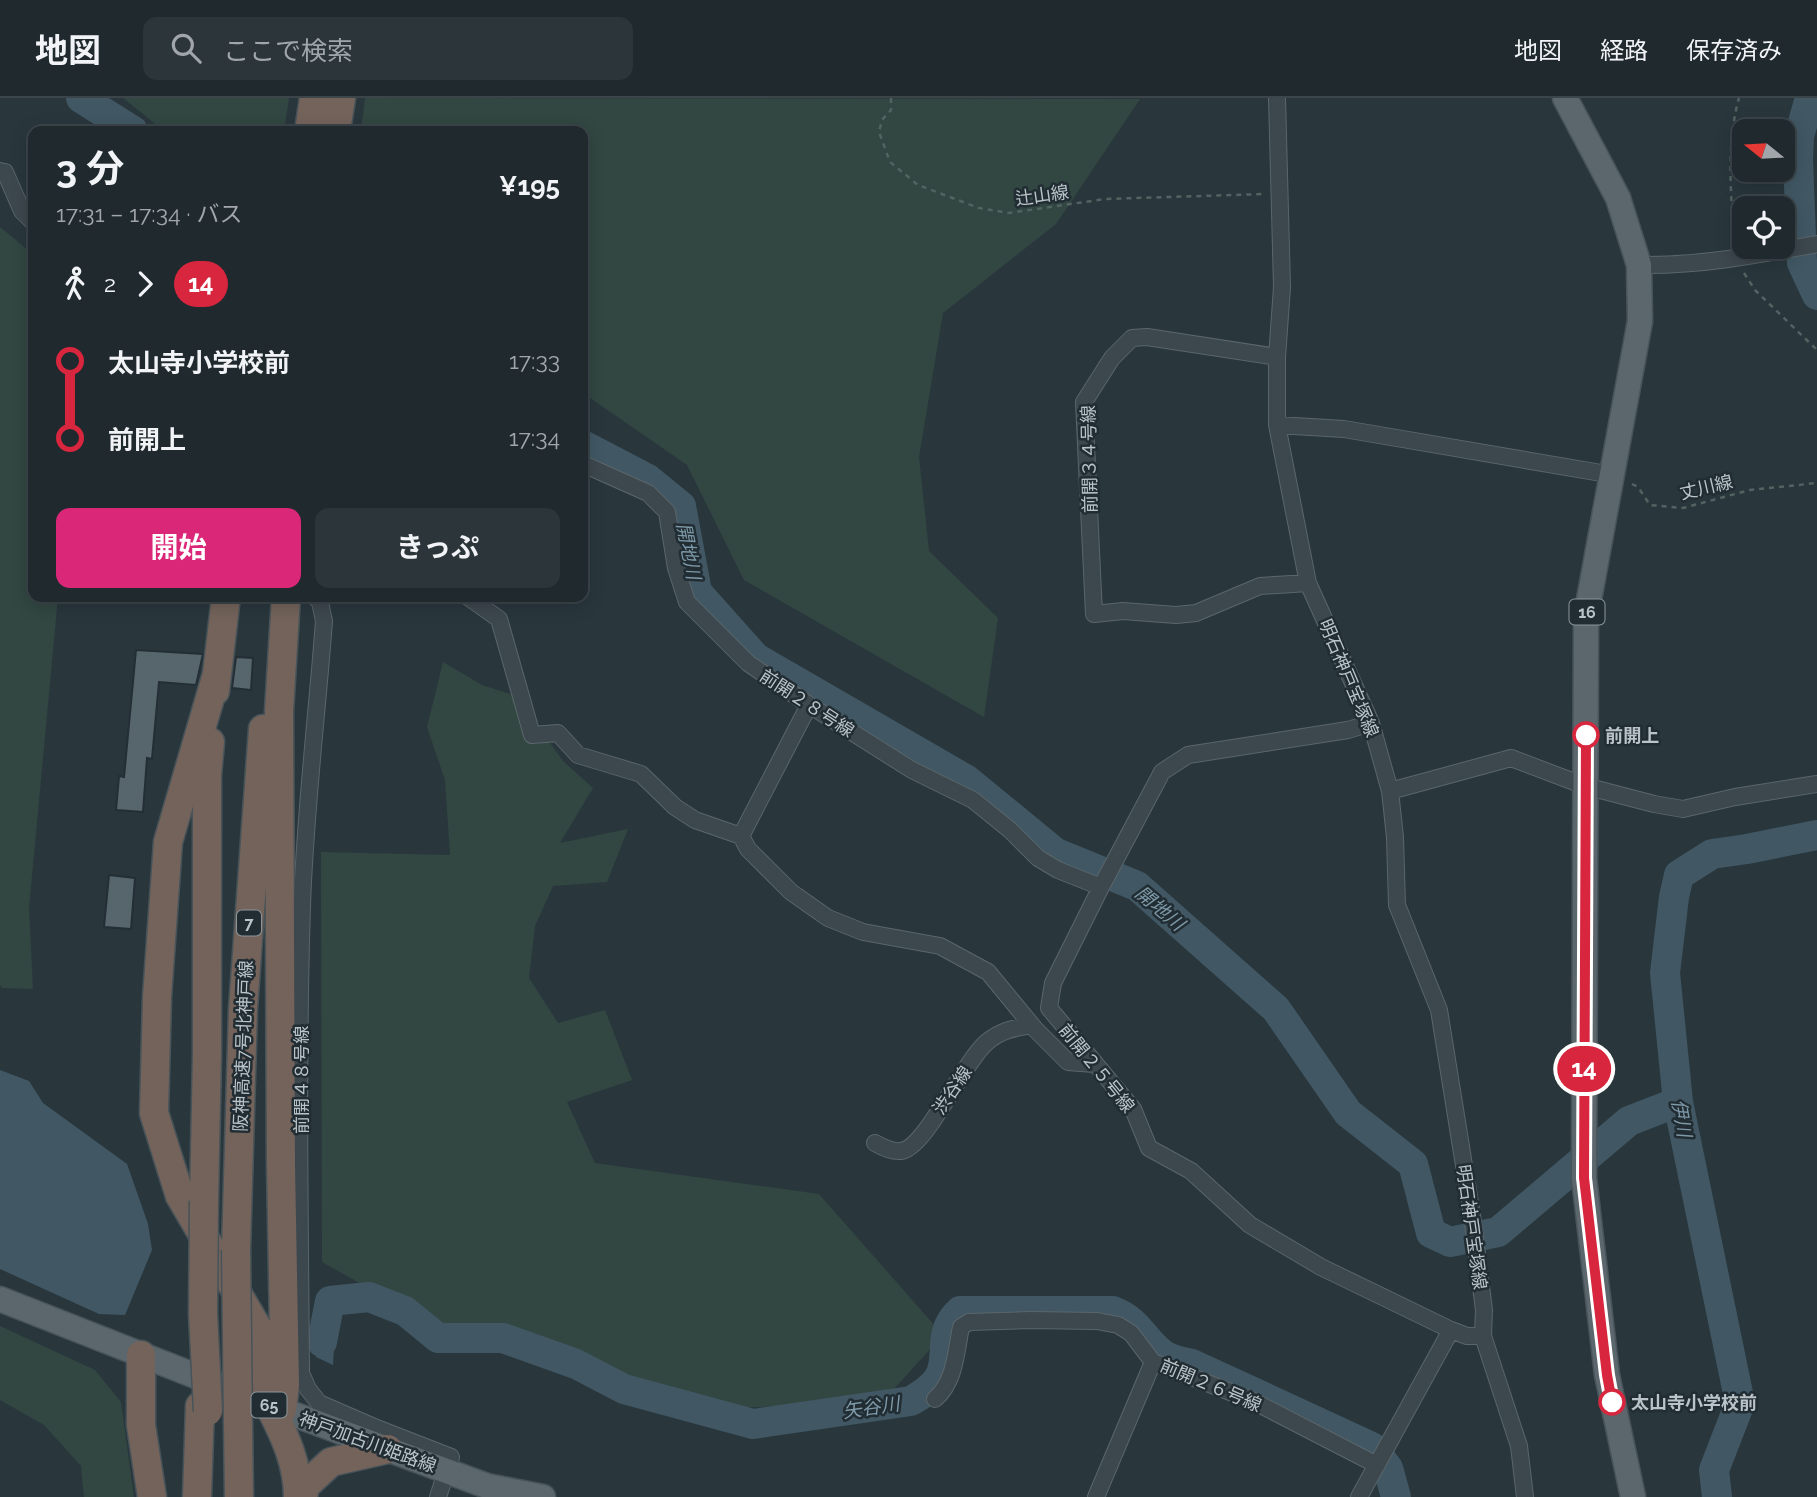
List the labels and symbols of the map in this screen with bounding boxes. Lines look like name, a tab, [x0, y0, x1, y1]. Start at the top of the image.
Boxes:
north arrow	[1732, 119, 1796, 182]
street label: 辻山線	[1014, 181, 1070, 209]
street label: 前開３４号線	[1078, 405, 1100, 513]
street label: 丈川線	[1677, 471, 1735, 503]
water label: 開地川	[673, 521, 706, 583]
road number: 16	[1570, 600, 1604, 624]
street label: 明石神戸宝塚線	[1315, 616, 1383, 740]
street label: 前開２８号線	[756, 665, 858, 741]
marker: 前開上	[1573, 722, 1599, 748]
place label: 前開上	[1605, 725, 1659, 746]
water label: 開地川	[1131, 881, 1190, 936]
road number: 7	[237, 910, 261, 936]
street label: 阪神高速7号北神戸線	[230, 960, 256, 1132]
street label: 前開２５号線	[1055, 1019, 1139, 1117]
street label: 前開４８号線	[291, 1026, 312, 1134]
line badge: 14	[1552, 1046, 1616, 1092]
street label: 渋谷線	[928, 1062, 976, 1118]
water label: 伊川	[1668, 1097, 1696, 1141]
street label: 明石神戸宝塚線	[1453, 1163, 1491, 1291]
street label: 前開２６号線	[1157, 1354, 1265, 1416]
marker: 太山寺小学校前	[1599, 1389, 1625, 1415]
road number: 65	[252, 1392, 286, 1418]
water label: 矢谷川	[841, 1392, 903, 1422]
place label: 太山寺小学校前	[1631, 1392, 1757, 1413]
street label: 神戸加古川姫路線	[297, 1408, 439, 1476]

